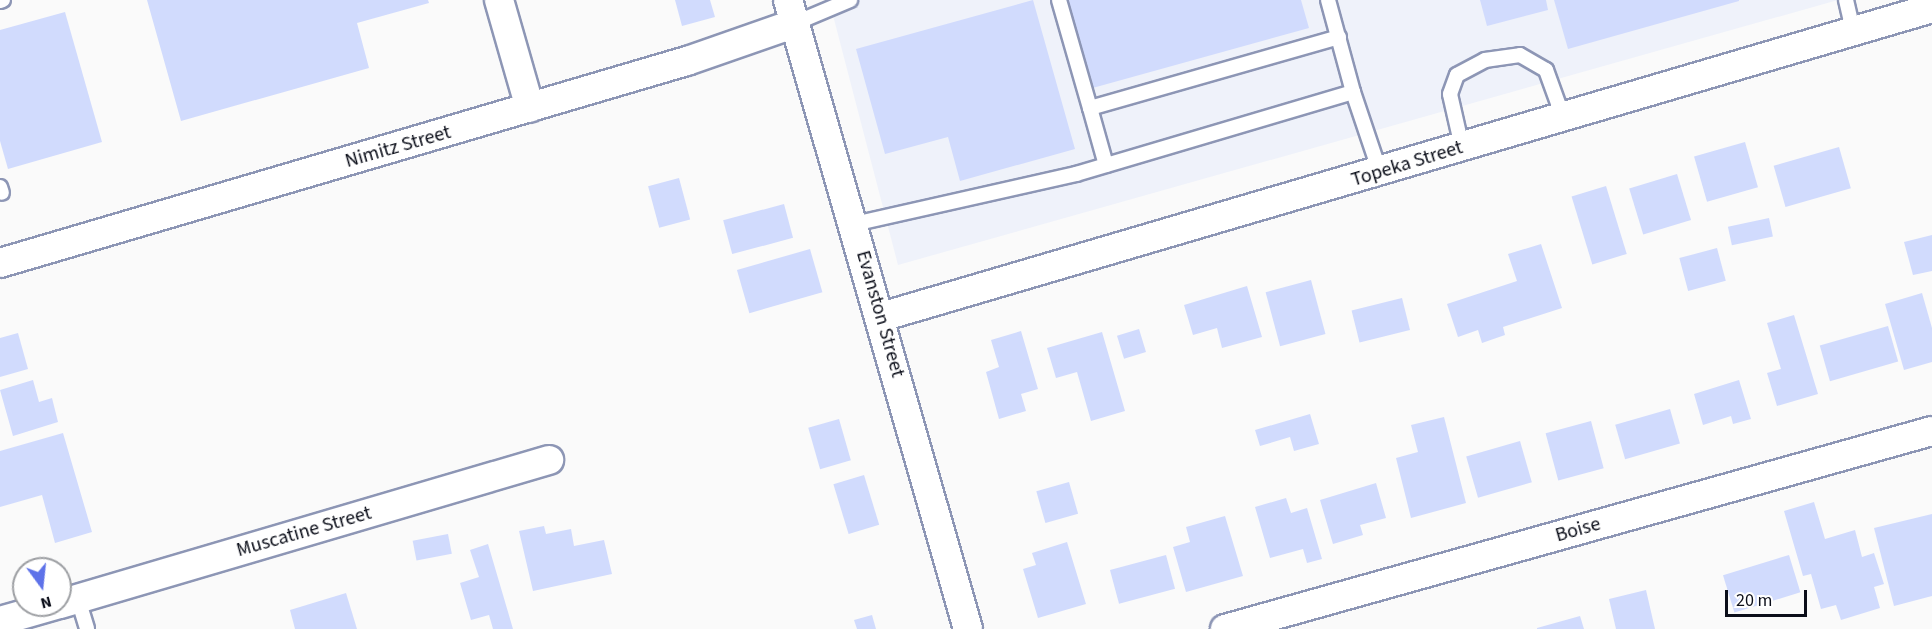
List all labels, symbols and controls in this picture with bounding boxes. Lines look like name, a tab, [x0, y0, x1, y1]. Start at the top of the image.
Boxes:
street label: Nimitz Street	[342, 120, 454, 174]
street label: Topeka Street	[1348, 136, 1466, 192]
street label: Evanston Street	[850, 248, 910, 380]
street label: Muscatine Street	[234, 501, 374, 563]
street label: Boise	[1553, 512, 1603, 548]
north arrow	[12, 557, 72, 617]
scale bar	[1728, 578, 1810, 616]
text: 20 m	[1736, 588, 1772, 613]
text: N	[38, 590, 54, 614]

